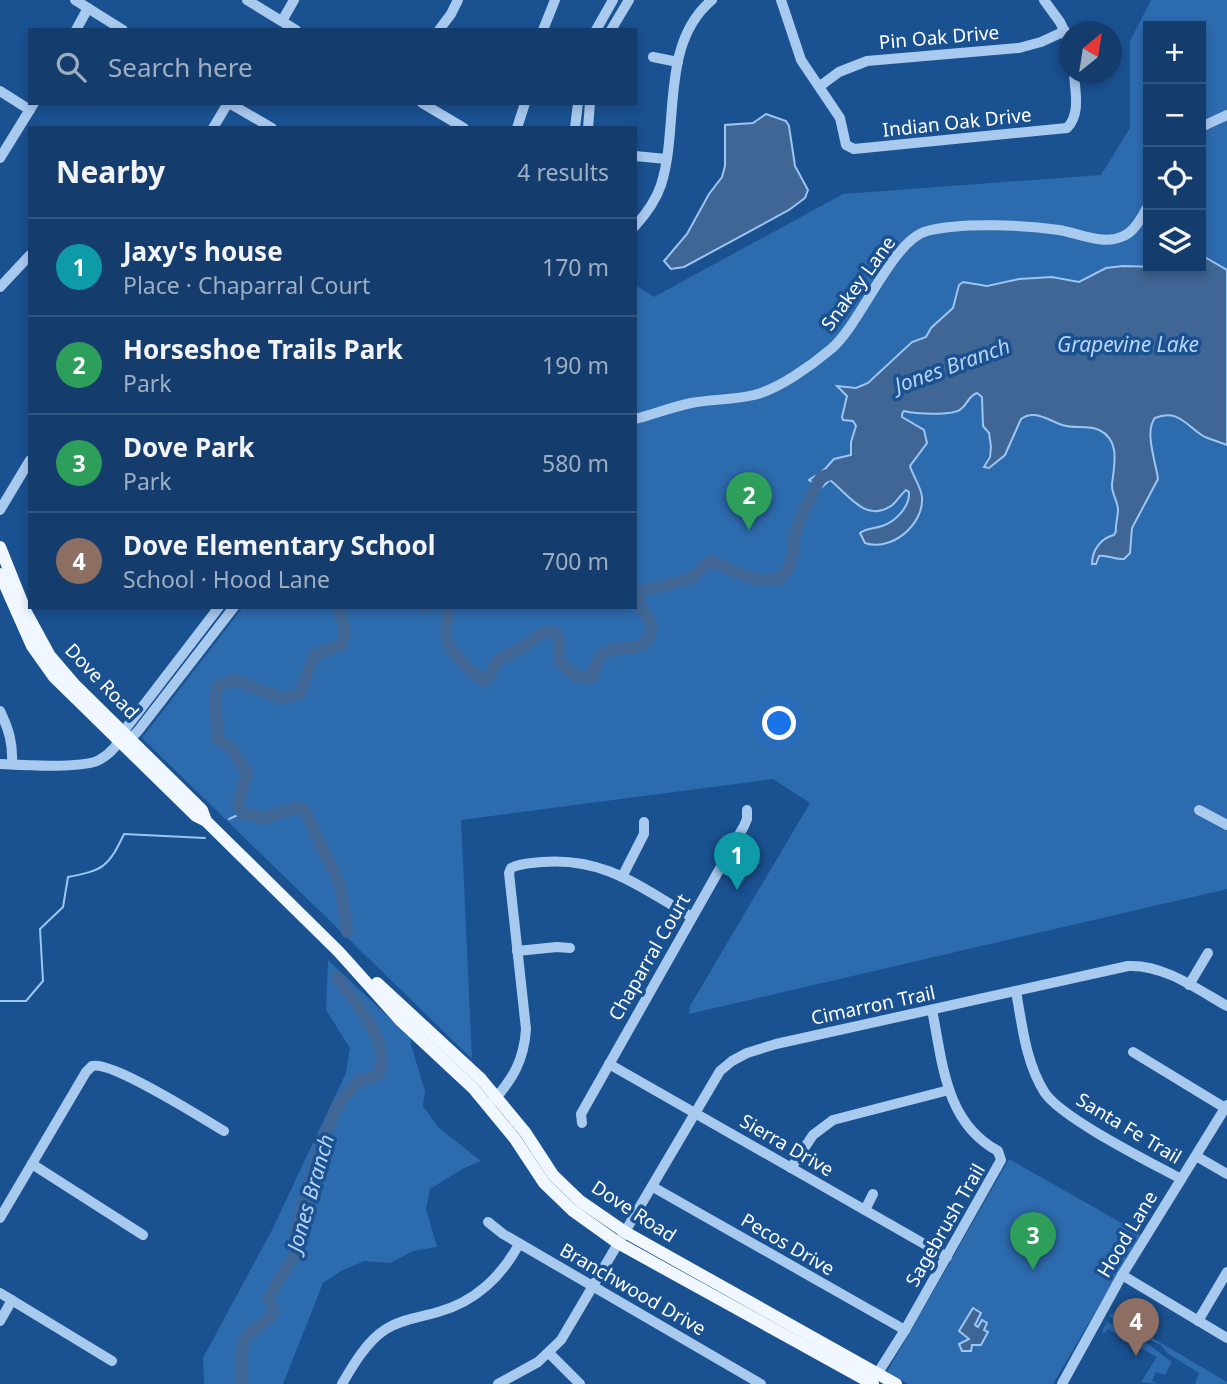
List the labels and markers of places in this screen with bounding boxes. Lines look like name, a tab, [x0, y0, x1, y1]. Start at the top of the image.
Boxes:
pin: 2	[726, 472, 772, 530]
pin: 1	[714, 832, 760, 890]
pin: 3	[1010, 1212, 1056, 1270]
pin: 4	[1113, 1298, 1159, 1356]

